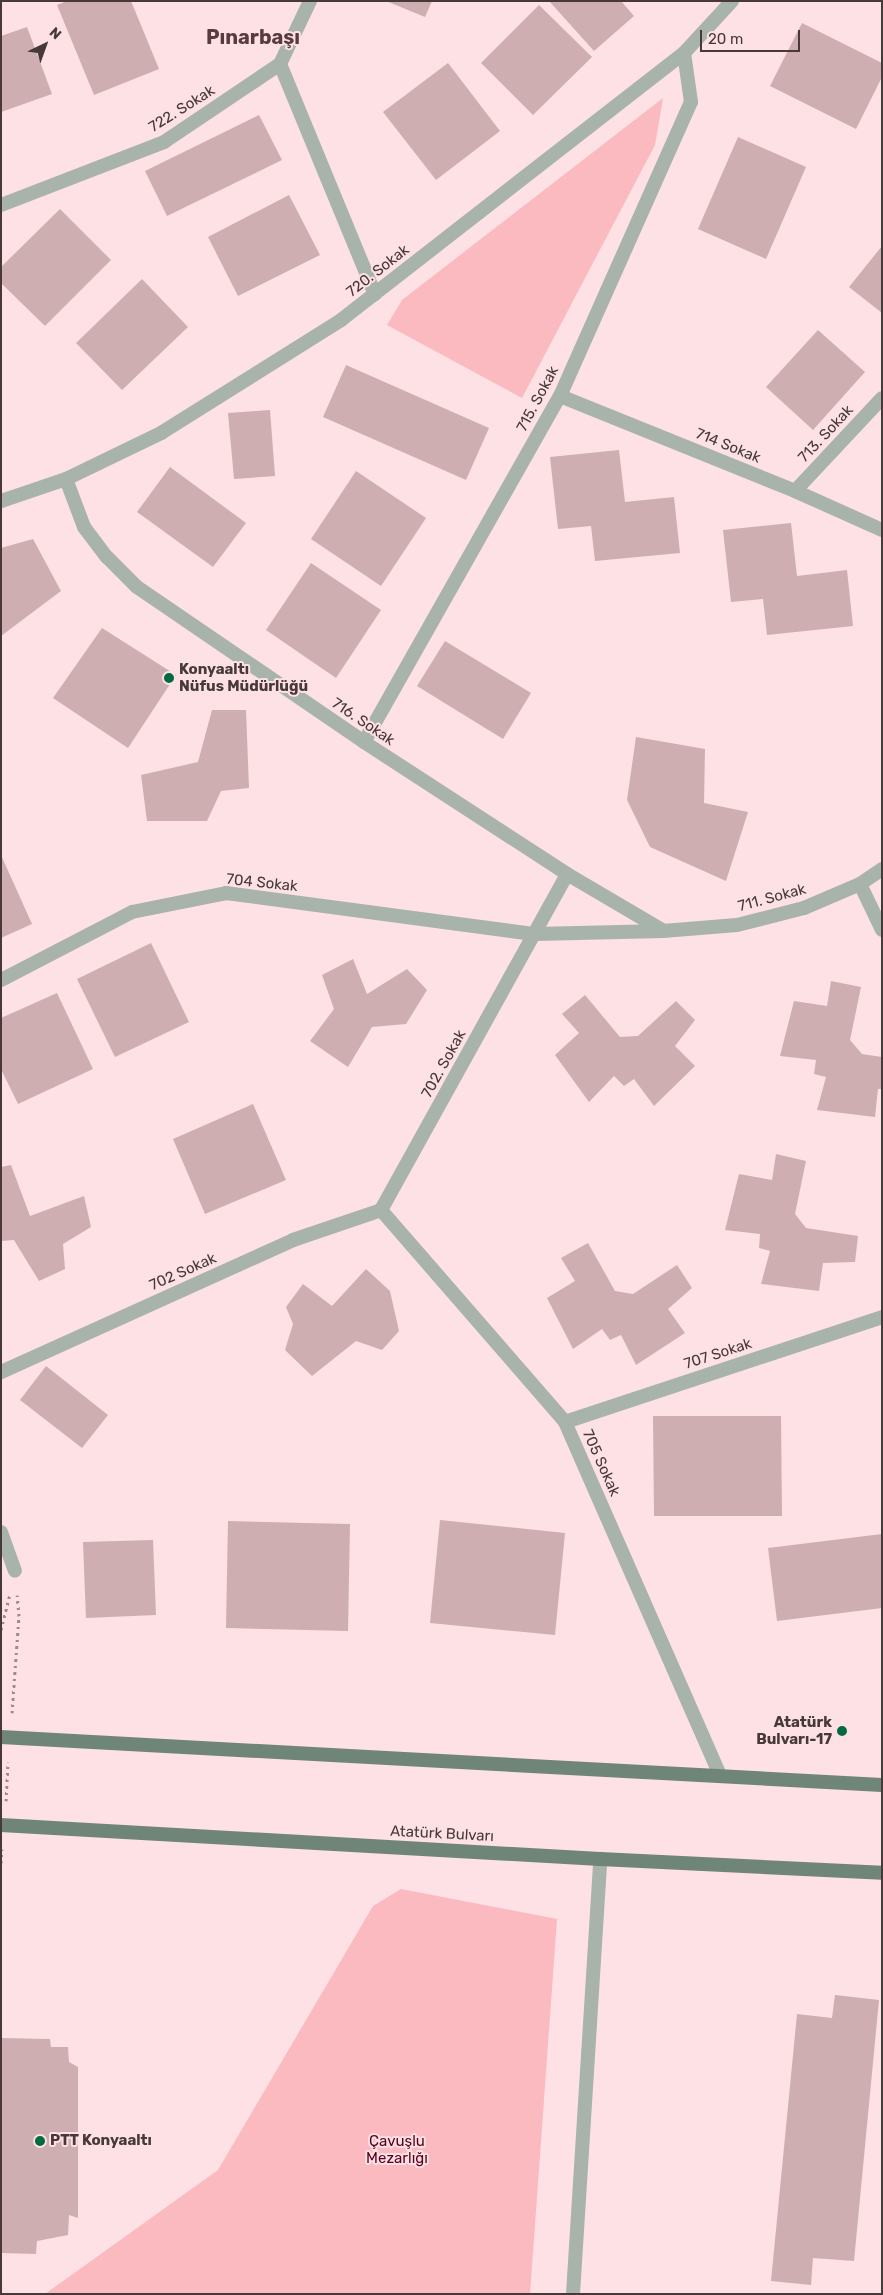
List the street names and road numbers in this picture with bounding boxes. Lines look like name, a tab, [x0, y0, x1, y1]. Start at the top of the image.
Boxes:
street label: 722. Sokak	[146, 82, 218, 136]
street label: 720. Sokak	[343, 241, 413, 301]
street label: 715. Sokak	[513, 363, 563, 435]
street label: 713. Sokak	[795, 401, 857, 467]
street label: 714 Sokak	[693, 425, 763, 467]
street label: 716. Sokak	[328, 694, 398, 750]
street label: 704 Sokak	[225, 870, 299, 896]
street label: 711. Sokak	[736, 880, 808, 916]
street label: 702. Sokak	[418, 1027, 470, 1101]
street label: 702 Sokak	[147, 1249, 219, 1295]
street label: 707 Sokak	[682, 1335, 754, 1373]
street label: 705 Sokak	[578, 1427, 624, 1499]
street label: Atatürk Bulvarı	[390, 1822, 494, 1846]

